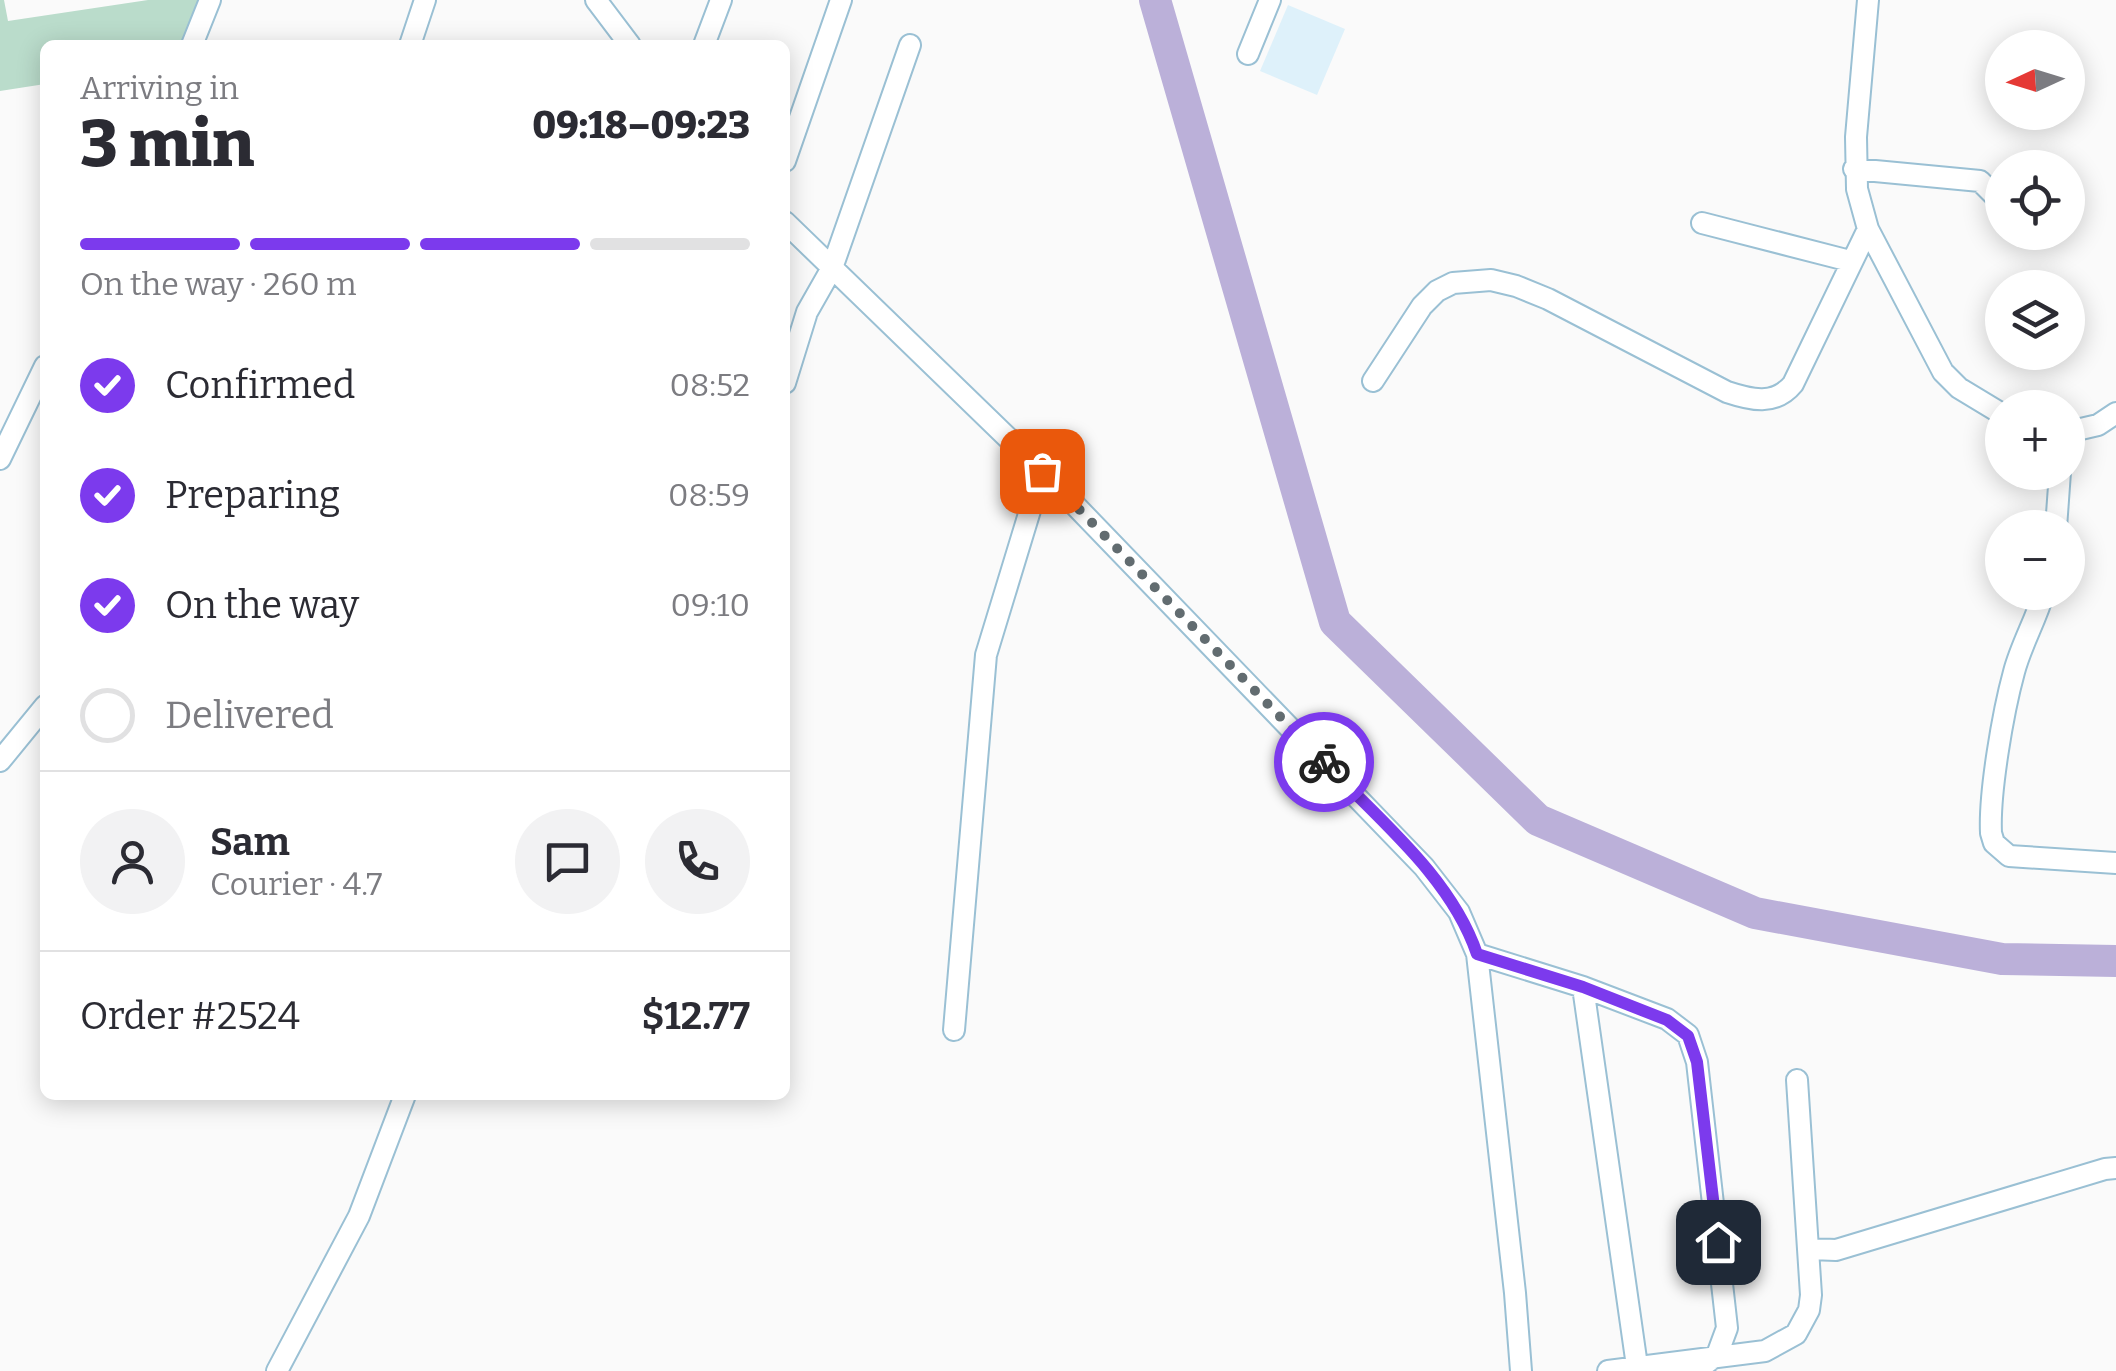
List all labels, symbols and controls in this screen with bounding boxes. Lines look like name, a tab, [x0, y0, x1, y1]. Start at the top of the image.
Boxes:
north arrow	[1985, 30, 2085, 130]
map controls	[1985, 30, 2085, 610]
text: Arriving in	[80, 69, 239, 107]
text: 09:18–09:23	[532, 102, 750, 148]
text: 3 min	[80, 105, 254, 183]
button: locate	[1985, 150, 2085, 250]
text: On the way · 260 m	[80, 265, 357, 303]
button: layers	[1985, 270, 2085, 370]
icon: check	[80, 358, 135, 413]
text: Confirmed	[165, 362, 355, 408]
text: 08:52	[670, 366, 750, 404]
button: +	[1985, 390, 2085, 490]
pin	[1000, 429, 1085, 514]
icon: bag	[1015, 444, 1070, 499]
icon: check	[80, 468, 135, 523]
text: Preparing	[165, 472, 340, 518]
text: 08:59	[668, 476, 750, 514]
button: −	[1985, 510, 2085, 610]
icon: check	[80, 578, 135, 633]
text: On the way	[165, 582, 359, 628]
text: 09:10	[670, 586, 750, 624]
text: Delivered	[165, 692, 334, 738]
courier	[1274, 712, 1374, 812]
icon: bike	[1297, 735, 1352, 790]
button: person	[80, 809, 185, 914]
button: chat	[515, 809, 620, 914]
button: phone	[645, 809, 750, 914]
text: Sam	[210, 819, 290, 865]
text: Courier · 4.7	[210, 865, 382, 903]
text: Order #2524	[80, 993, 300, 1039]
text: $12.77	[641, 993, 750, 1039]
pin	[1676, 1200, 1761, 1285]
icon: home	[1691, 1215, 1746, 1270]

